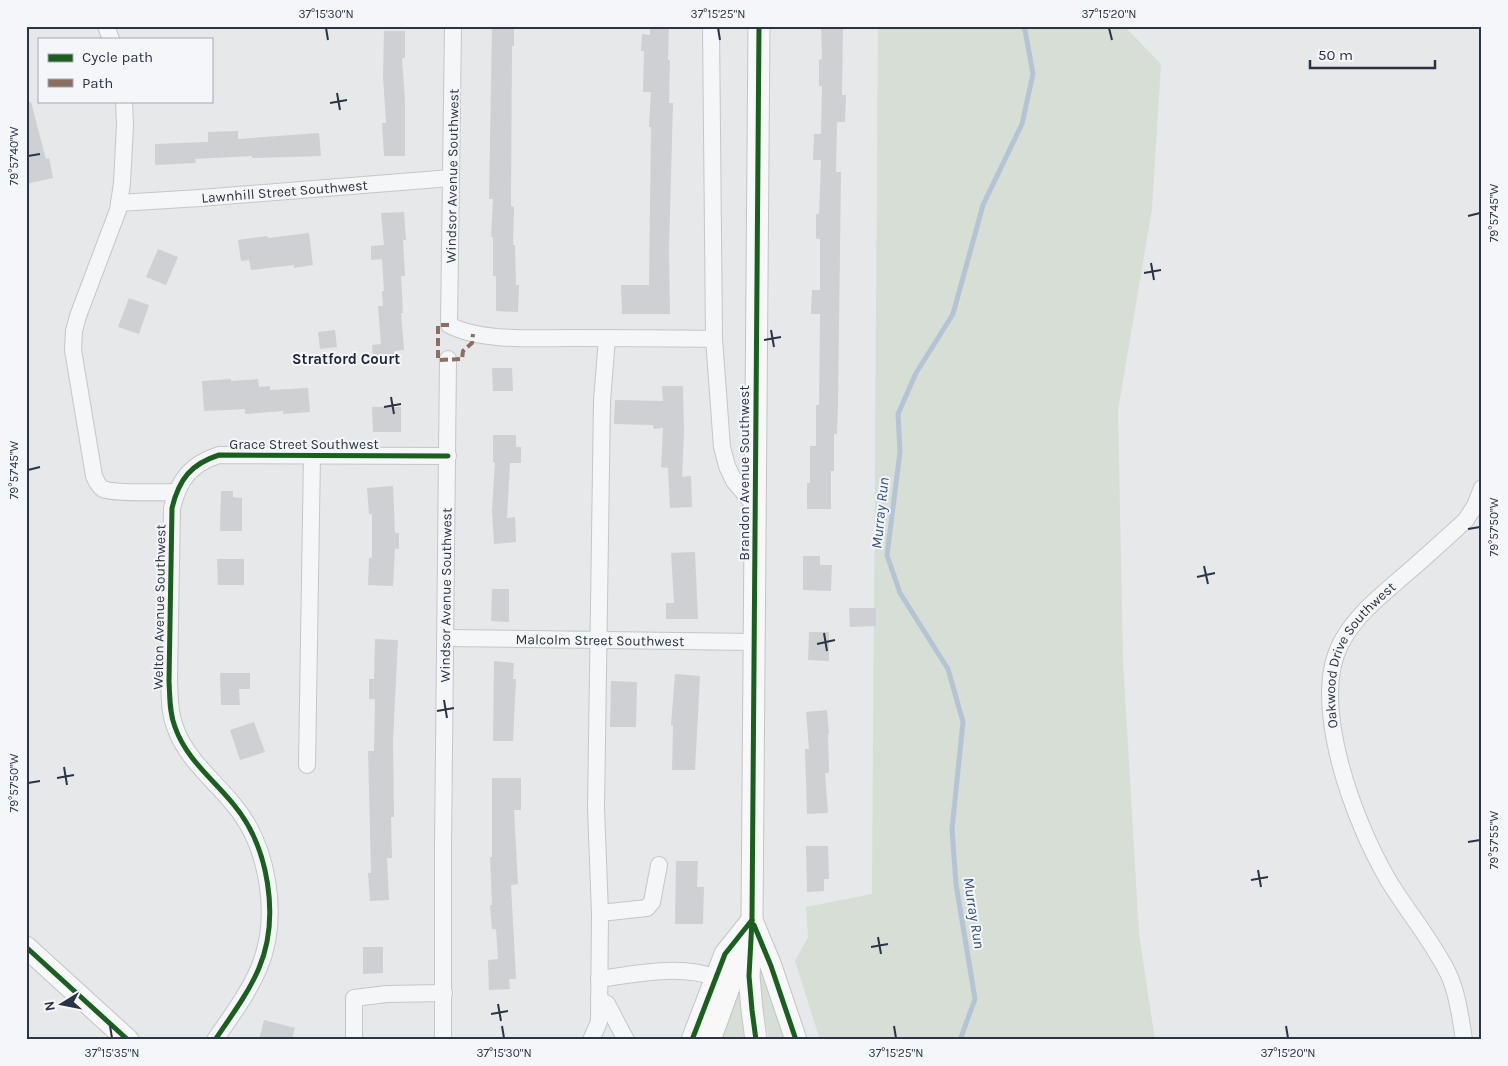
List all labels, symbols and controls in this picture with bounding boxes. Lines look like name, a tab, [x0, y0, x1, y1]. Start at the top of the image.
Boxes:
text: 37°15'30"N	[298, 7, 354, 21]
text: 37°15'25"N	[691, 7, 745, 21]
text: 37°15'20"N	[1081, 7, 1137, 21]
legend	[38, 38, 212, 102]
scale bar	[1310, 38, 1436, 70]
text: 50 m	[1318, 46, 1353, 64]
text: Cycle path	[82, 48, 153, 66]
text: Path	[82, 74, 113, 92]
street label: Windsor Avenue Southwest	[442, 89, 463, 263]
text: 79°57'40"W	[7, 126, 21, 185]
street label: Lawnhill Street Southwest	[201, 177, 368, 207]
text: 79°57'45"W	[1487, 183, 1501, 242]
district label: Stratford Court	[292, 350, 400, 368]
street label: Brandon Avenue Southwest	[736, 385, 753, 561]
street label: Grace Street Southwest	[229, 436, 379, 453]
text: 79°57'45"W	[7, 440, 21, 499]
water label: Murray Run	[867, 476, 893, 550]
text: 79°57'50"W	[1487, 497, 1501, 557]
street label: Windsor Avenue Southwest	[437, 508, 455, 682]
street label: Welton Avenue Southwest	[150, 524, 169, 690]
street label: Oakwood Drive Southwest	[1322, 578, 1399, 729]
street label: Malcolm Street Southwest	[515, 631, 685, 650]
text: 79°57'50"W	[7, 753, 21, 813]
text: 79°57'55"W	[1487, 810, 1501, 869]
water label: Murray Run	[959, 876, 989, 950]
north arrow	[38, 978, 88, 1028]
text: N	[40, 1000, 59, 1013]
text: 37°15'35"N	[85, 1046, 139, 1060]
text: 37°15'30"N	[476, 1046, 532, 1060]
text: 37°15'25"N	[869, 1046, 923, 1060]
text: 37°15'20"N	[1260, 1046, 1316, 1060]

